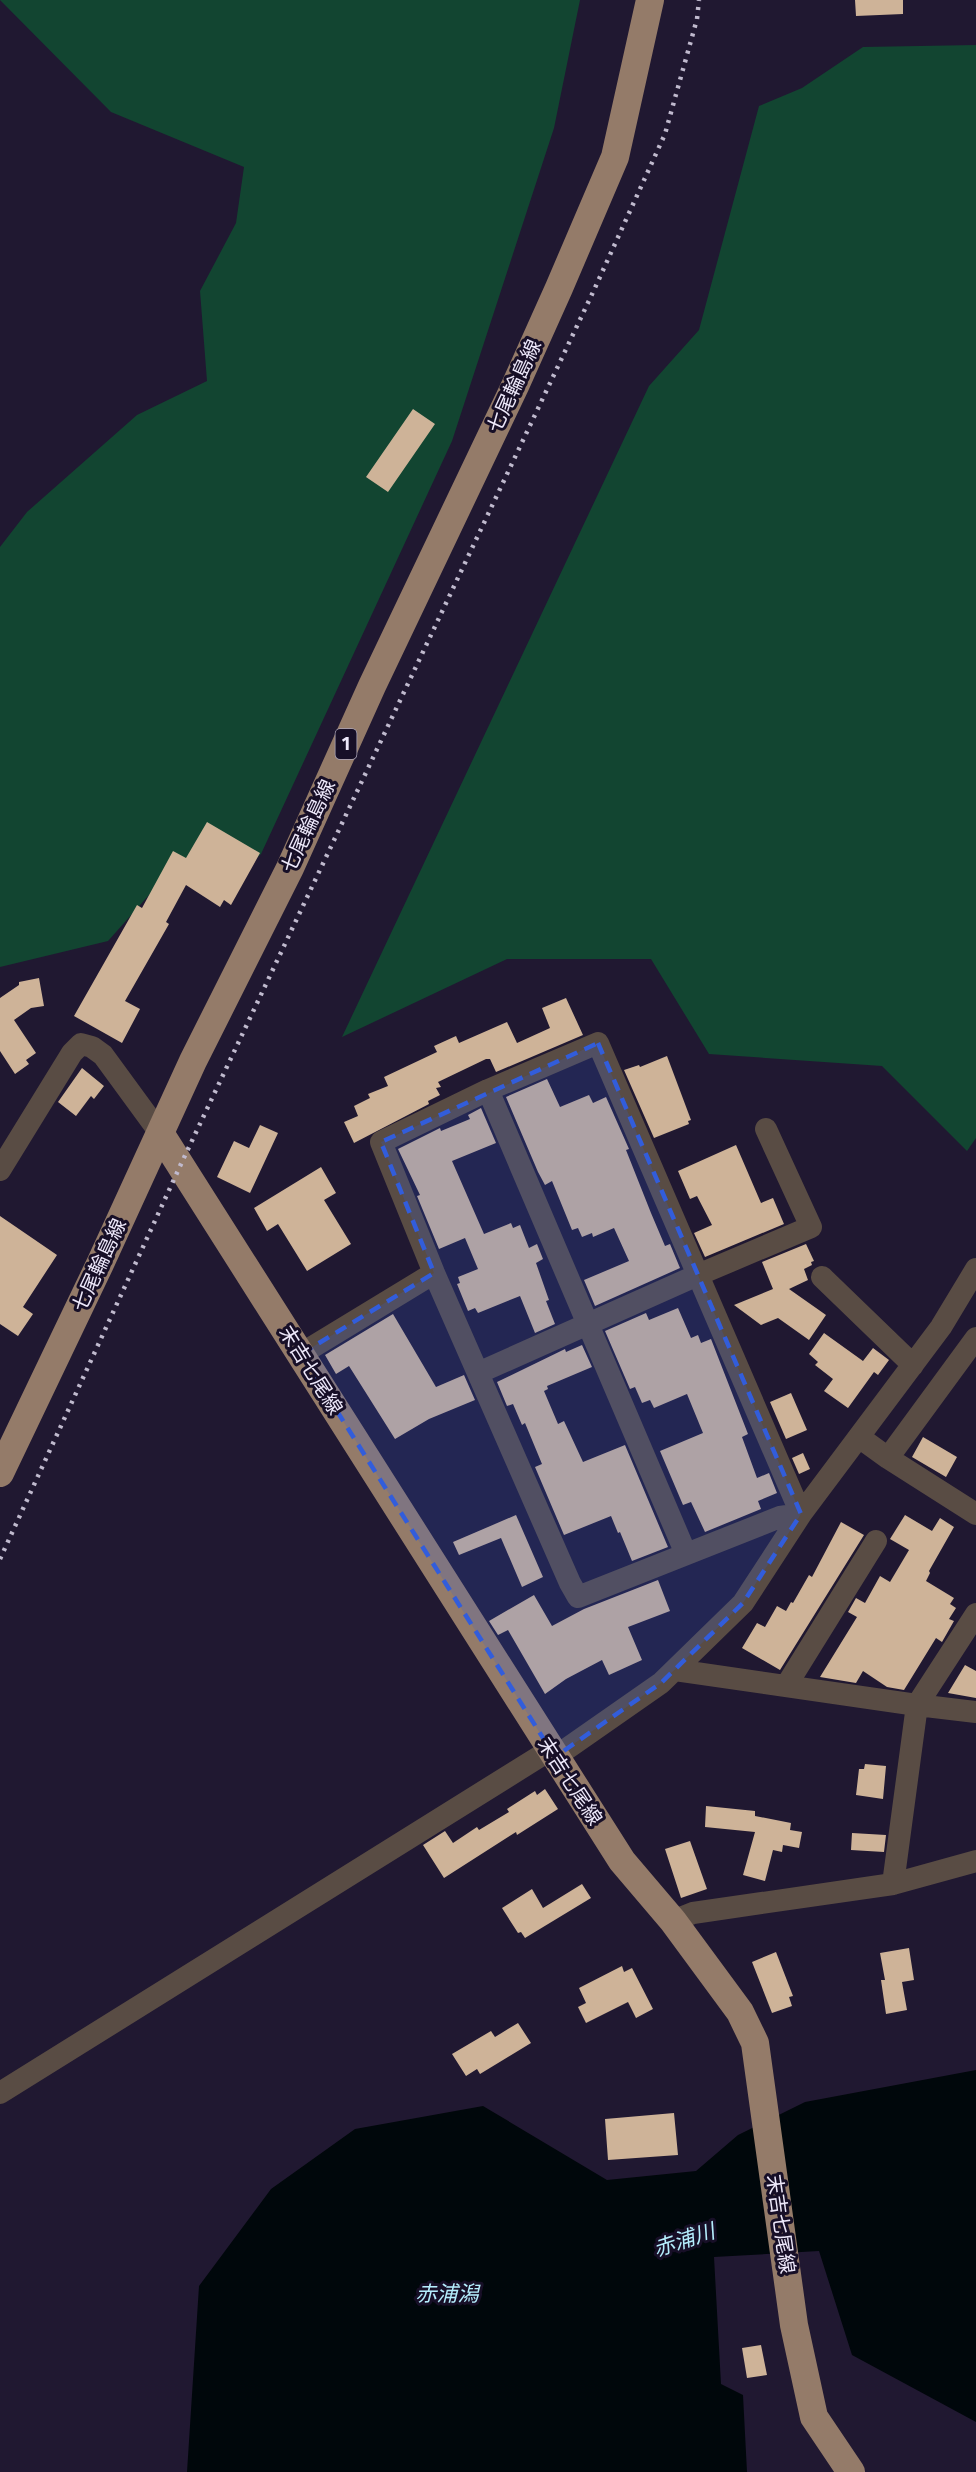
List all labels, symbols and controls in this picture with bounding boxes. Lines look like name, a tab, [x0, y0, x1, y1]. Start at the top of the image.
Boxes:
street label: 七尾輪島線	[482, 336, 546, 436]
road number: 1	[336, 729, 356, 759]
street label: 七尾輪島線	[276, 776, 340, 876]
street label: 七尾輪島線	[67, 1215, 131, 1315]
street label: 末吉七尾線	[274, 1321, 348, 1419]
street label: 末吉七尾線	[533, 1733, 607, 1829]
street label: 末吉七尾線	[762, 2173, 800, 2275]
water label: 赤浦川	[650, 2217, 720, 2262]
water label: 赤浦潟	[416, 2281, 481, 2307]

